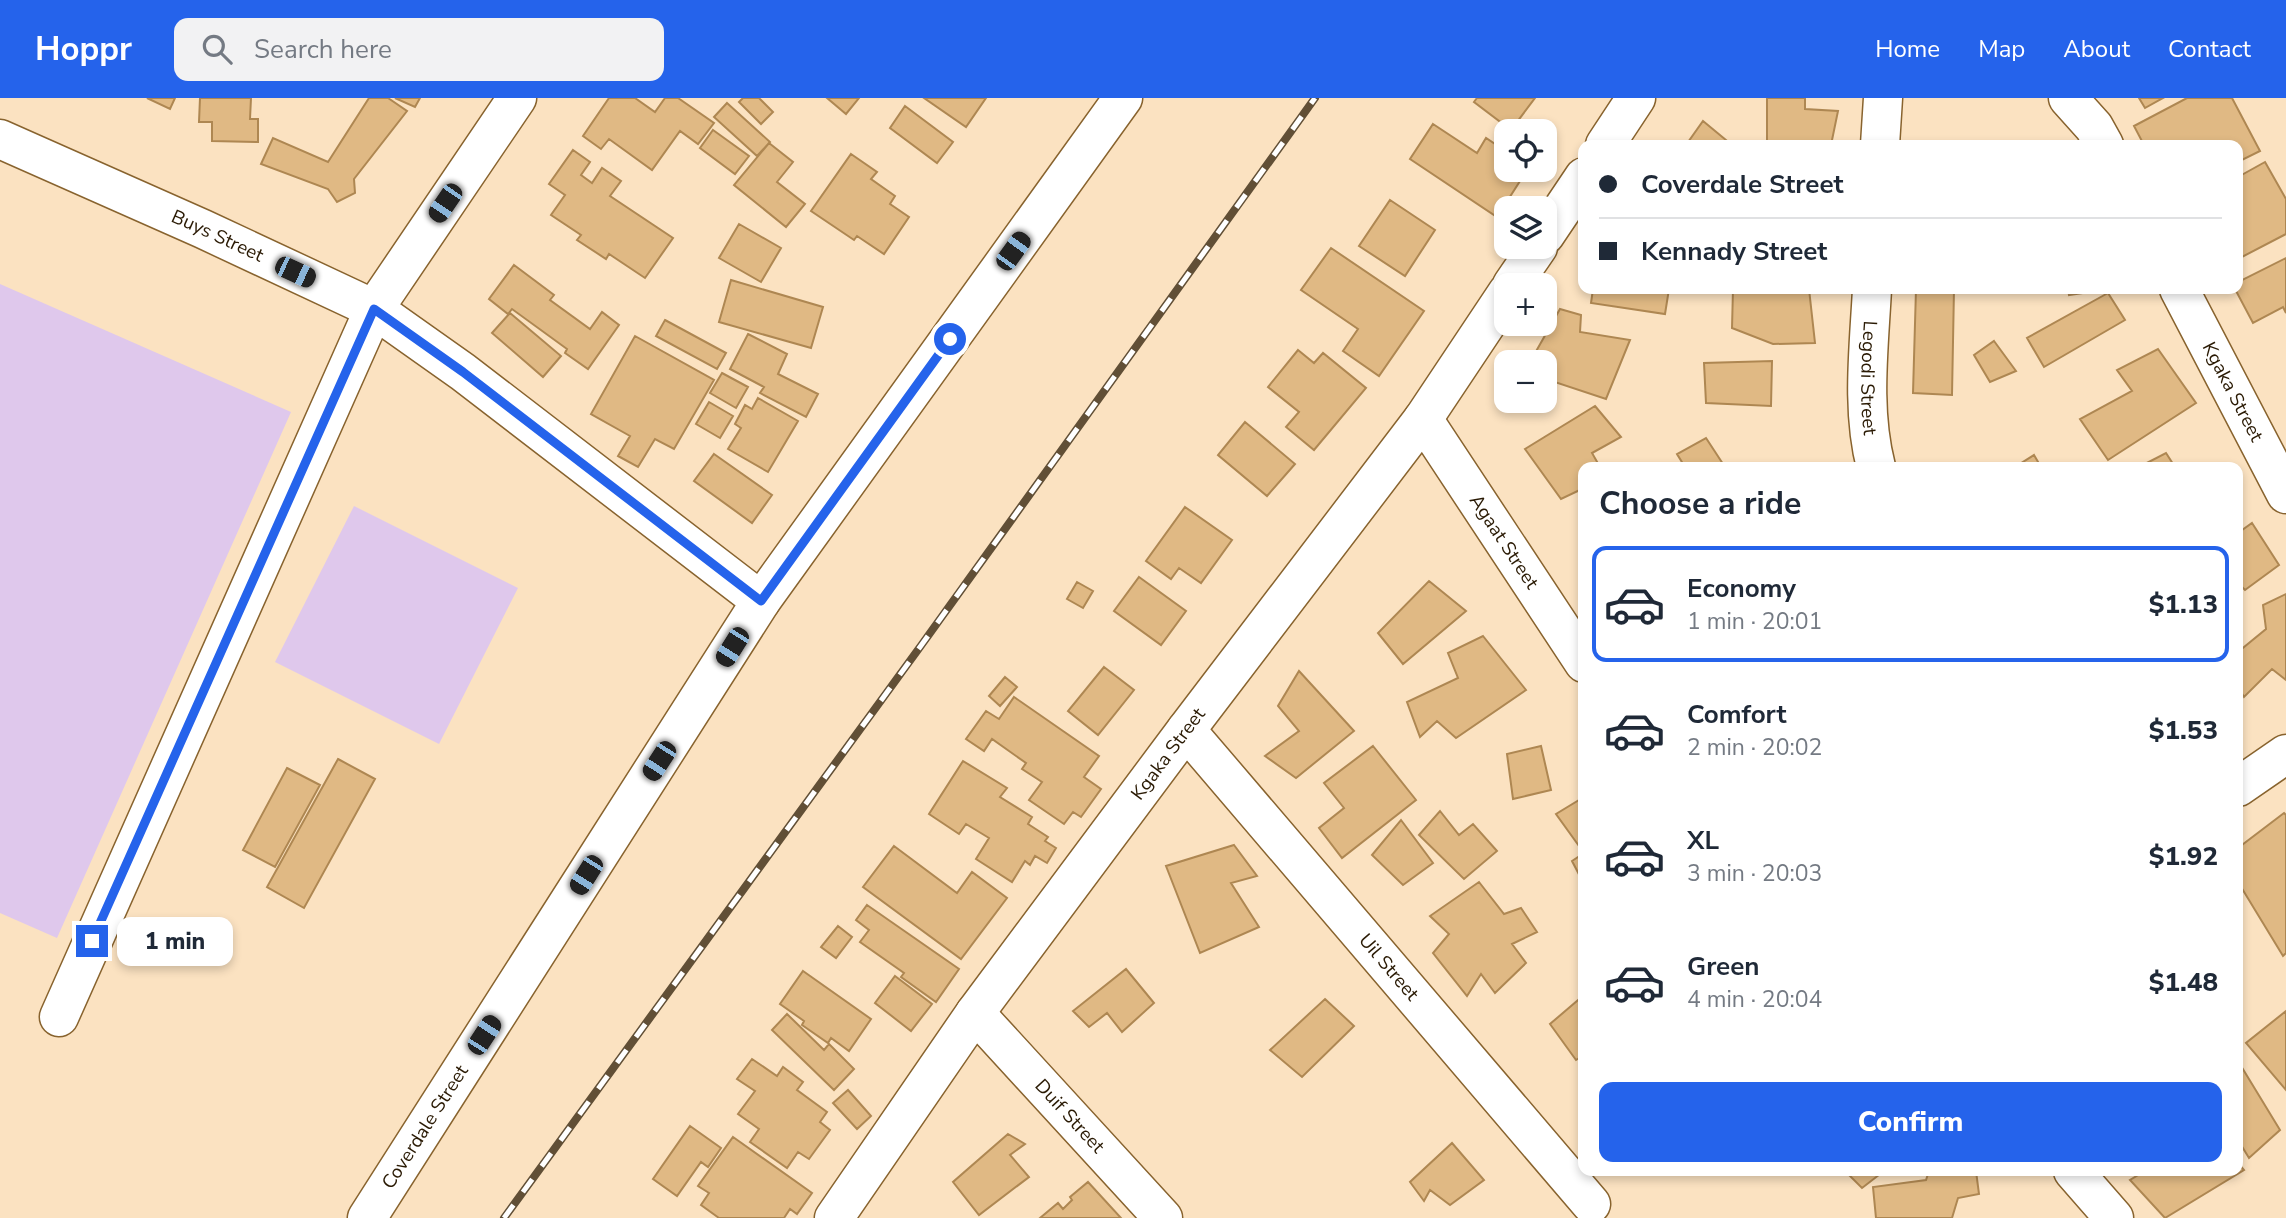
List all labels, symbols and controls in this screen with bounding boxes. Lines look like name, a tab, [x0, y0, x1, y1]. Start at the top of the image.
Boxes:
search box	[174, 18, 664, 81]
text: Hoppr	[35, 27, 132, 72]
icon: search	[198, 30, 236, 68]
text: Search here	[254, 32, 392, 67]
text: Home	[1875, 33, 1940, 65]
text: Map	[1978, 33, 2025, 65]
text: About	[2063, 33, 2130, 65]
text: Contact	[2168, 33, 2251, 65]
map controls	[1494, 119, 1557, 413]
button: locate	[1494, 119, 1557, 182]
text: Coverdale Street	[1641, 167, 1843, 202]
car	[425, 180, 466, 226]
button: layers	[1494, 196, 1557, 259]
street label: Buys Street	[167, 204, 268, 269]
car	[993, 228, 1034, 274]
text: Kennady Street	[1641, 234, 1827, 269]
car	[272, 254, 319, 290]
button: +	[1494, 273, 1557, 336]
street label: Legodi Street	[1854, 320, 1883, 437]
route start	[934, 323, 966, 355]
street label: Kgaka Street	[2196, 337, 2270, 447]
button: −	[1494, 350, 1557, 413]
text: Choose a ride	[1599, 482, 1801, 525]
street label: Agaat Street	[1463, 489, 1545, 594]
text: Economy	[1687, 571, 1796, 606]
icon: car	[1603, 573, 1666, 636]
text: $1.13	[2149, 587, 2218, 622]
text: 1 min · 20:01	[1687, 606, 1822, 637]
car	[712, 624, 753, 670]
text: Comfort	[1687, 697, 1787, 732]
icon: car	[1603, 699, 1666, 762]
street label: Kgaka Street	[1125, 702, 1212, 805]
text: $1.53	[2149, 713, 2218, 748]
text: 2 min · 20:02	[1687, 732, 1822, 763]
car	[639, 738, 680, 784]
text: XL	[1687, 823, 1719, 858]
icon: car	[1603, 825, 1666, 888]
text: $1.92	[2149, 839, 2218, 874]
car	[566, 852, 607, 898]
text: 3 min · 20:03	[1687, 858, 1822, 889]
callout: 1 min	[116, 916, 232, 966]
route end	[76, 925, 108, 957]
text: 1 min	[145, 926, 205, 957]
street label: Uil Street	[1353, 928, 1425, 1007]
text: Green	[1687, 949, 1760, 984]
icon: car	[1603, 951, 1666, 1014]
text: $1.48	[2149, 965, 2218, 1000]
text: 4 min · 20:04	[1687, 984, 1822, 1015]
car	[464, 1012, 505, 1058]
street label: Coverdale Street	[376, 1060, 475, 1194]
street label: Duif Street	[1029, 1073, 1111, 1159]
button: Confirm	[1599, 1082, 2222, 1162]

